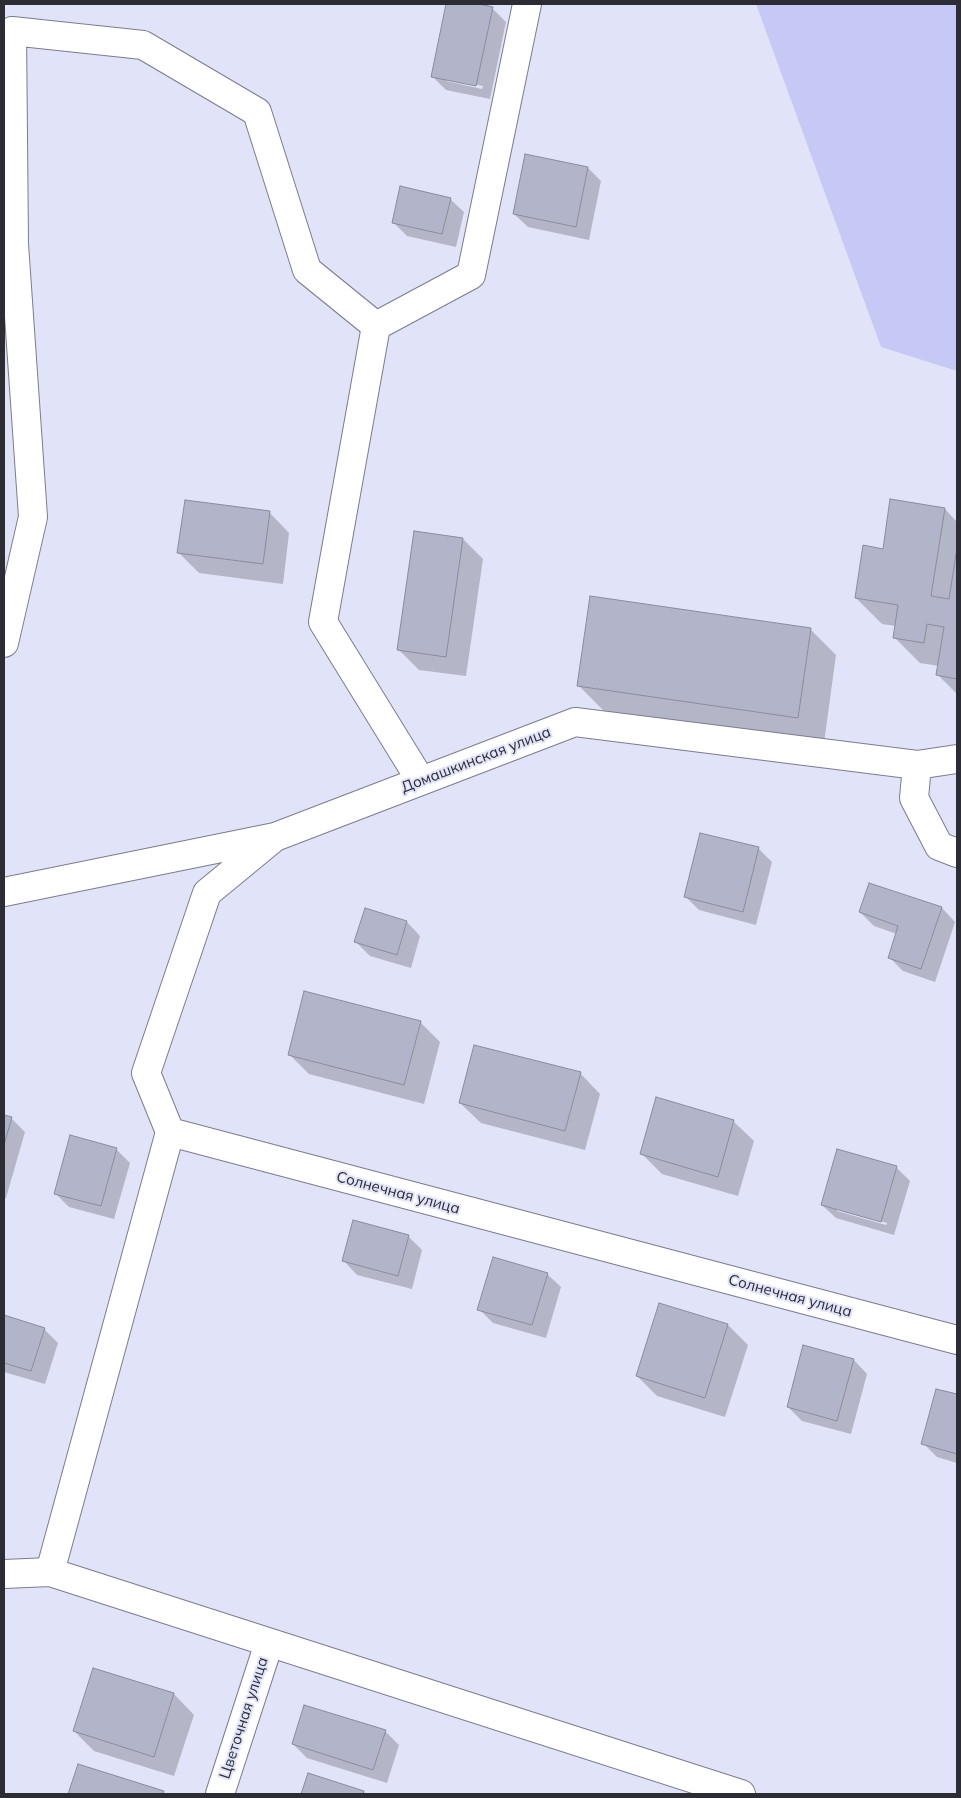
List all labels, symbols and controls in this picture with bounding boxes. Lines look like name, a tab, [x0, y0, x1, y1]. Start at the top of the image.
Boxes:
street label: Домашкинская улица	[399, 723, 553, 797]
street label: Солнечная улица	[334, 1168, 462, 1218]
street label: Солнечная улица	[726, 1271, 854, 1321]
street label: Цветочная улица	[216, 1655, 272, 1781]

